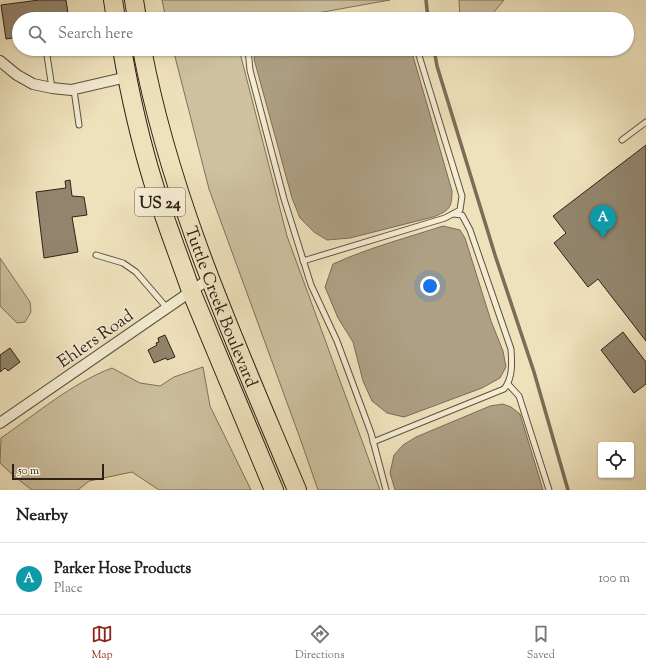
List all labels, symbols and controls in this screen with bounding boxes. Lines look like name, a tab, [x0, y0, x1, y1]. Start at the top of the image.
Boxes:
search box	[12, 12, 634, 56]
icon: search	[26, 23, 48, 45]
text: Search here	[58, 24, 133, 45]
road number: US 24	[135, 188, 185, 216]
pin: A	[590, 205, 616, 238]
street label: Tuttle Creek Boulevard	[178, 223, 263, 392]
your location	[420, 276, 440, 296]
street label: Ehlers Road	[53, 304, 139, 375]
map controls	[598, 442, 634, 478]
button: locate	[598, 442, 634, 478]
scale bar	[12, 462, 104, 481]
text: 50 m	[18, 463, 39, 479]
text: Nearby	[16, 504, 68, 528]
text: Parker Hose Products	[54, 559, 191, 580]
text: A	[24, 570, 34, 588]
text: 100 m	[598, 570, 630, 588]
text: Place	[54, 580, 83, 598]
tab: Map	[91, 623, 113, 663]
tab: Directions	[295, 623, 345, 663]
tab: Saved	[527, 623, 555, 663]

